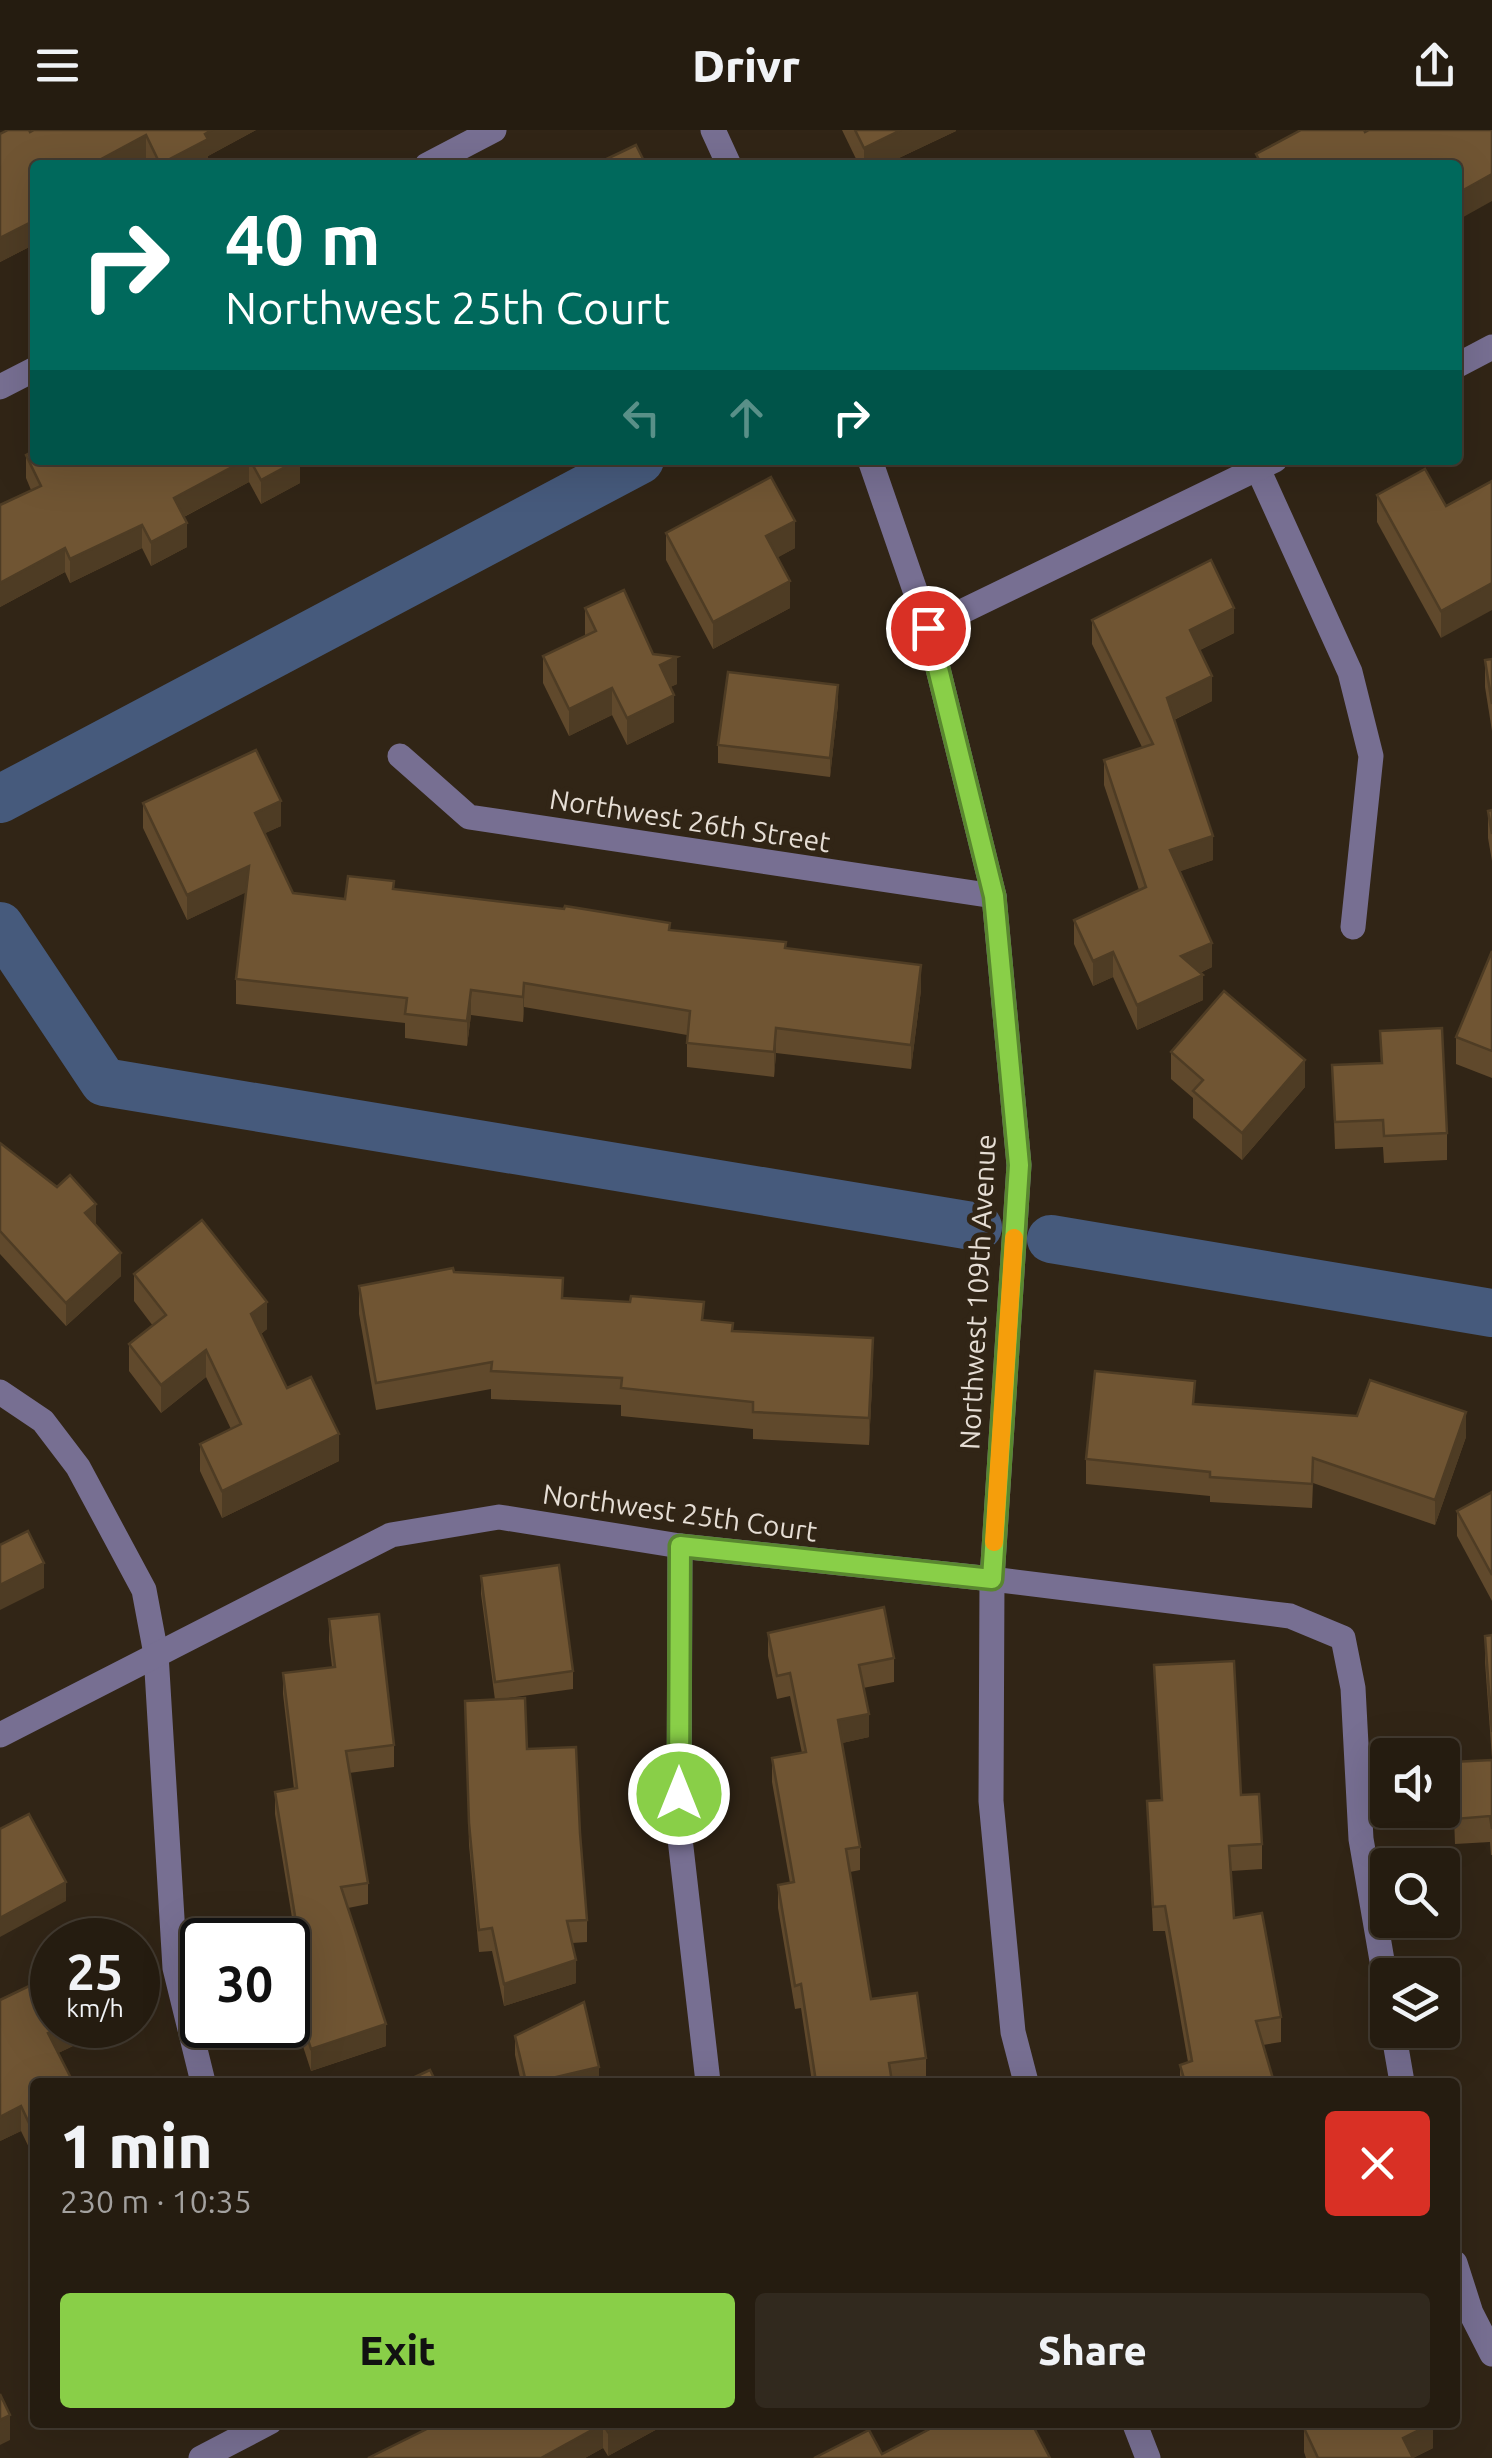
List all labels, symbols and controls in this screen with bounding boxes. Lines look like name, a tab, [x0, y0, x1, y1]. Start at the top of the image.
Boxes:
icon: menu	[30, 38, 85, 93]
icon: share	[1407, 38, 1462, 93]
text: Drivr	[692, 40, 800, 91]
icon: right	[60, 200, 190, 330]
text: 40 m	[225, 200, 381, 278]
text: Northwest 25th Court	[225, 282, 670, 333]
icon: left	[614, 390, 669, 445]
icon: ahead	[719, 390, 774, 445]
icon: right	[824, 390, 879, 445]
pin	[886, 586, 971, 671]
icon: arrive	[901, 601, 956, 656]
street label: Northwest 26th Street	[547, 782, 833, 858]
street label: Northwest 109th Avenue	[953, 1134, 1001, 1450]
street label: Northwest 25th Court	[541, 1477, 819, 1547]
map controls	[1370, 1738, 1460, 2048]
button: sound	[1370, 1738, 1460, 1828]
position arrow	[627, 1742, 731, 1846]
button: search	[1370, 1848, 1460, 1938]
speed limit sign: 30	[180, 1918, 310, 2048]
text: 25	[67, 1943, 123, 1999]
button: layers	[1370, 1958, 1460, 2048]
text: km/h	[66, 1994, 124, 2022]
button: close	[1325, 2111, 1430, 2216]
text: 1 min	[60, 2112, 213, 2179]
text: 230 m · 10:35	[60, 2183, 252, 2219]
button: Exit	[60, 2293, 735, 2408]
button: Share	[755, 2293, 1430, 2408]

